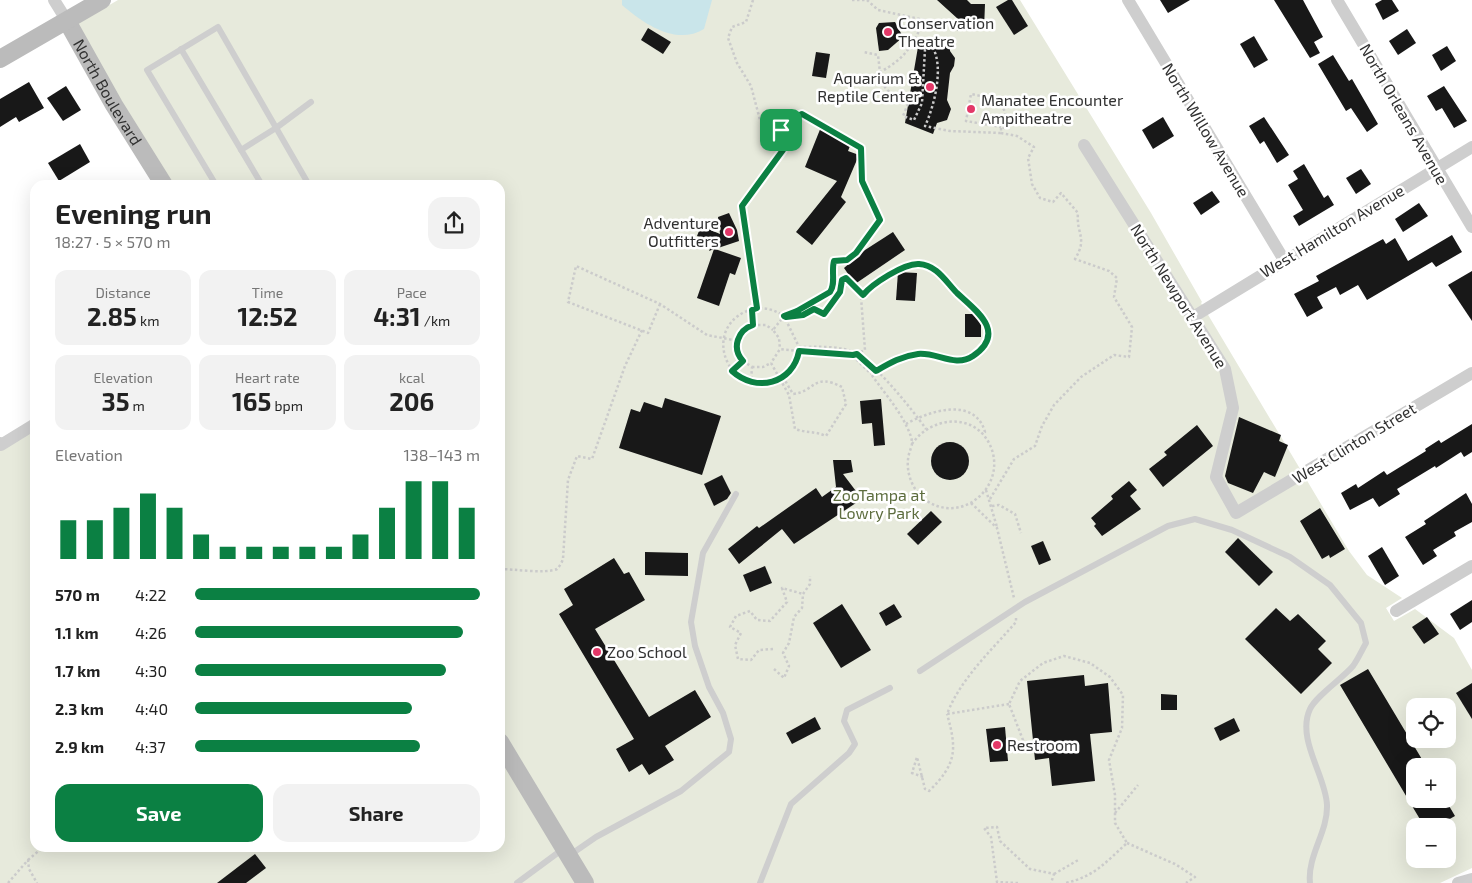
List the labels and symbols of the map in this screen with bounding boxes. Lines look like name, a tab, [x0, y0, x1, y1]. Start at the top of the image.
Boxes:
place label: Conservation Theatre	[898, 13, 994, 50]
marker: Conservation Theatre	[882, 26, 894, 38]
street label: North Boulevard	[70, 35, 147, 149]
street label: North Orleans Avenue	[1356, 40, 1452, 187]
street label: North Willow Avenue	[1159, 59, 1254, 200]
place label: Aquarium & Reptile Center	[817, 68, 921, 105]
marker: Aquarium & Reptile Center	[924, 81, 936, 93]
place label: Manatee Encounter Ampitheatre	[981, 90, 1124, 127]
marker: Manatee Encounter Ampitheatre	[965, 103, 977, 115]
pin	[760, 109, 802, 151]
street label: West Hamilton Avenue	[1256, 180, 1407, 281]
place label: Adventure Outfitters	[644, 213, 719, 250]
street label: North Newport Avenue	[1127, 220, 1232, 371]
marker: Adventure Outfitters	[723, 226, 735, 238]
street label: West Clinton Street	[1288, 398, 1419, 487]
park label: ZooTampa at Lowry Park	[833, 485, 925, 522]
place label: Zoo School	[607, 642, 687, 661]
marker: Zoo School	[591, 646, 603, 658]
place label: Restroom	[1007, 735, 1078, 754]
marker: Restroom	[991, 739, 1003, 751]

